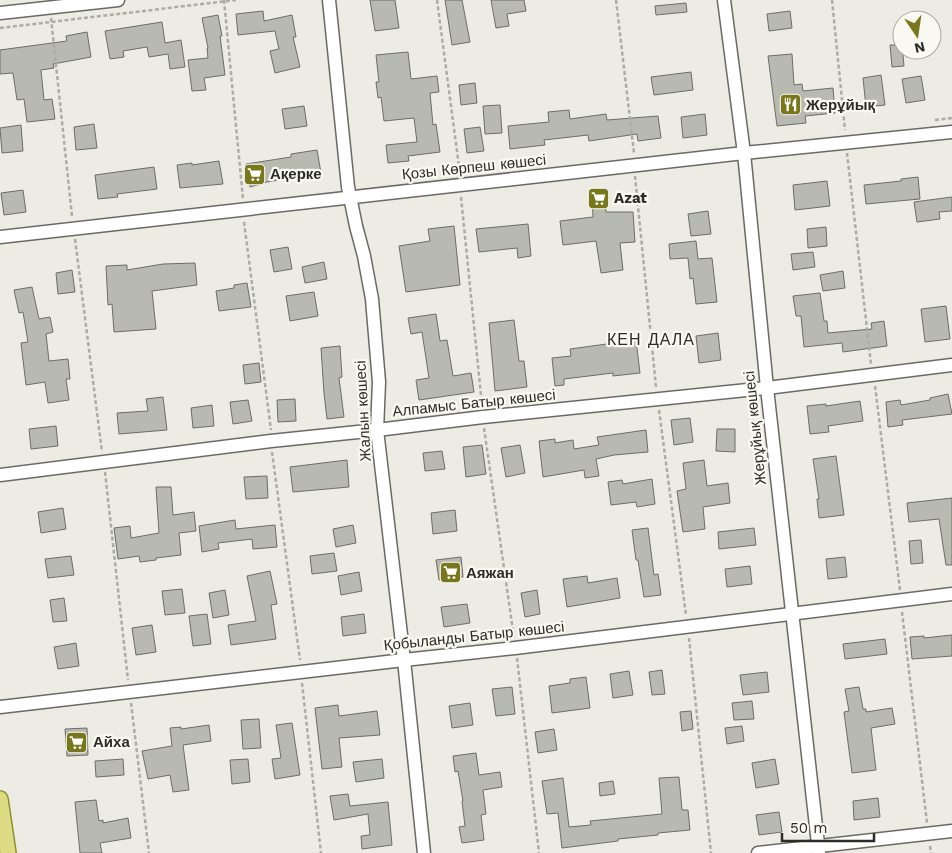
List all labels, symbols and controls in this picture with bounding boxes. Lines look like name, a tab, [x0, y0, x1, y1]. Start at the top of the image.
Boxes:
north arrow	[892, 10, 942, 60]
text: N	[913, 39, 927, 57]
restaurant icon: Жерұйық	[778, 93, 802, 117]
place label: Жерұйық	[805, 96, 875, 114]
street label: Қозы Көрпеш көшесі	[401, 150, 547, 184]
supermarket icon: Ақерке	[242, 162, 266, 186]
place label: Ақерке	[270, 165, 322, 183]
supermarket icon: Azat	[586, 186, 610, 210]
place label: Azat	[614, 189, 647, 207]
district label: КЕН ДАЛА	[607, 330, 695, 349]
street label: Жалын көшесі	[351, 360, 375, 462]
street label: Жерұйық көшесі	[740, 370, 770, 486]
street label: Алпамыс Батыр көшесі	[392, 385, 556, 421]
supermarket icon: Аяжан	[438, 561, 462, 585]
place label: Аяжан	[466, 564, 514, 582]
street label: Қобыланды Батыр көшесі	[383, 618, 565, 654]
supermarket icon: Айха	[65, 730, 89, 754]
place label: Айха	[93, 733, 130, 751]
scale bar	[782, 810, 874, 842]
text: 50 m	[790, 819, 827, 837]

